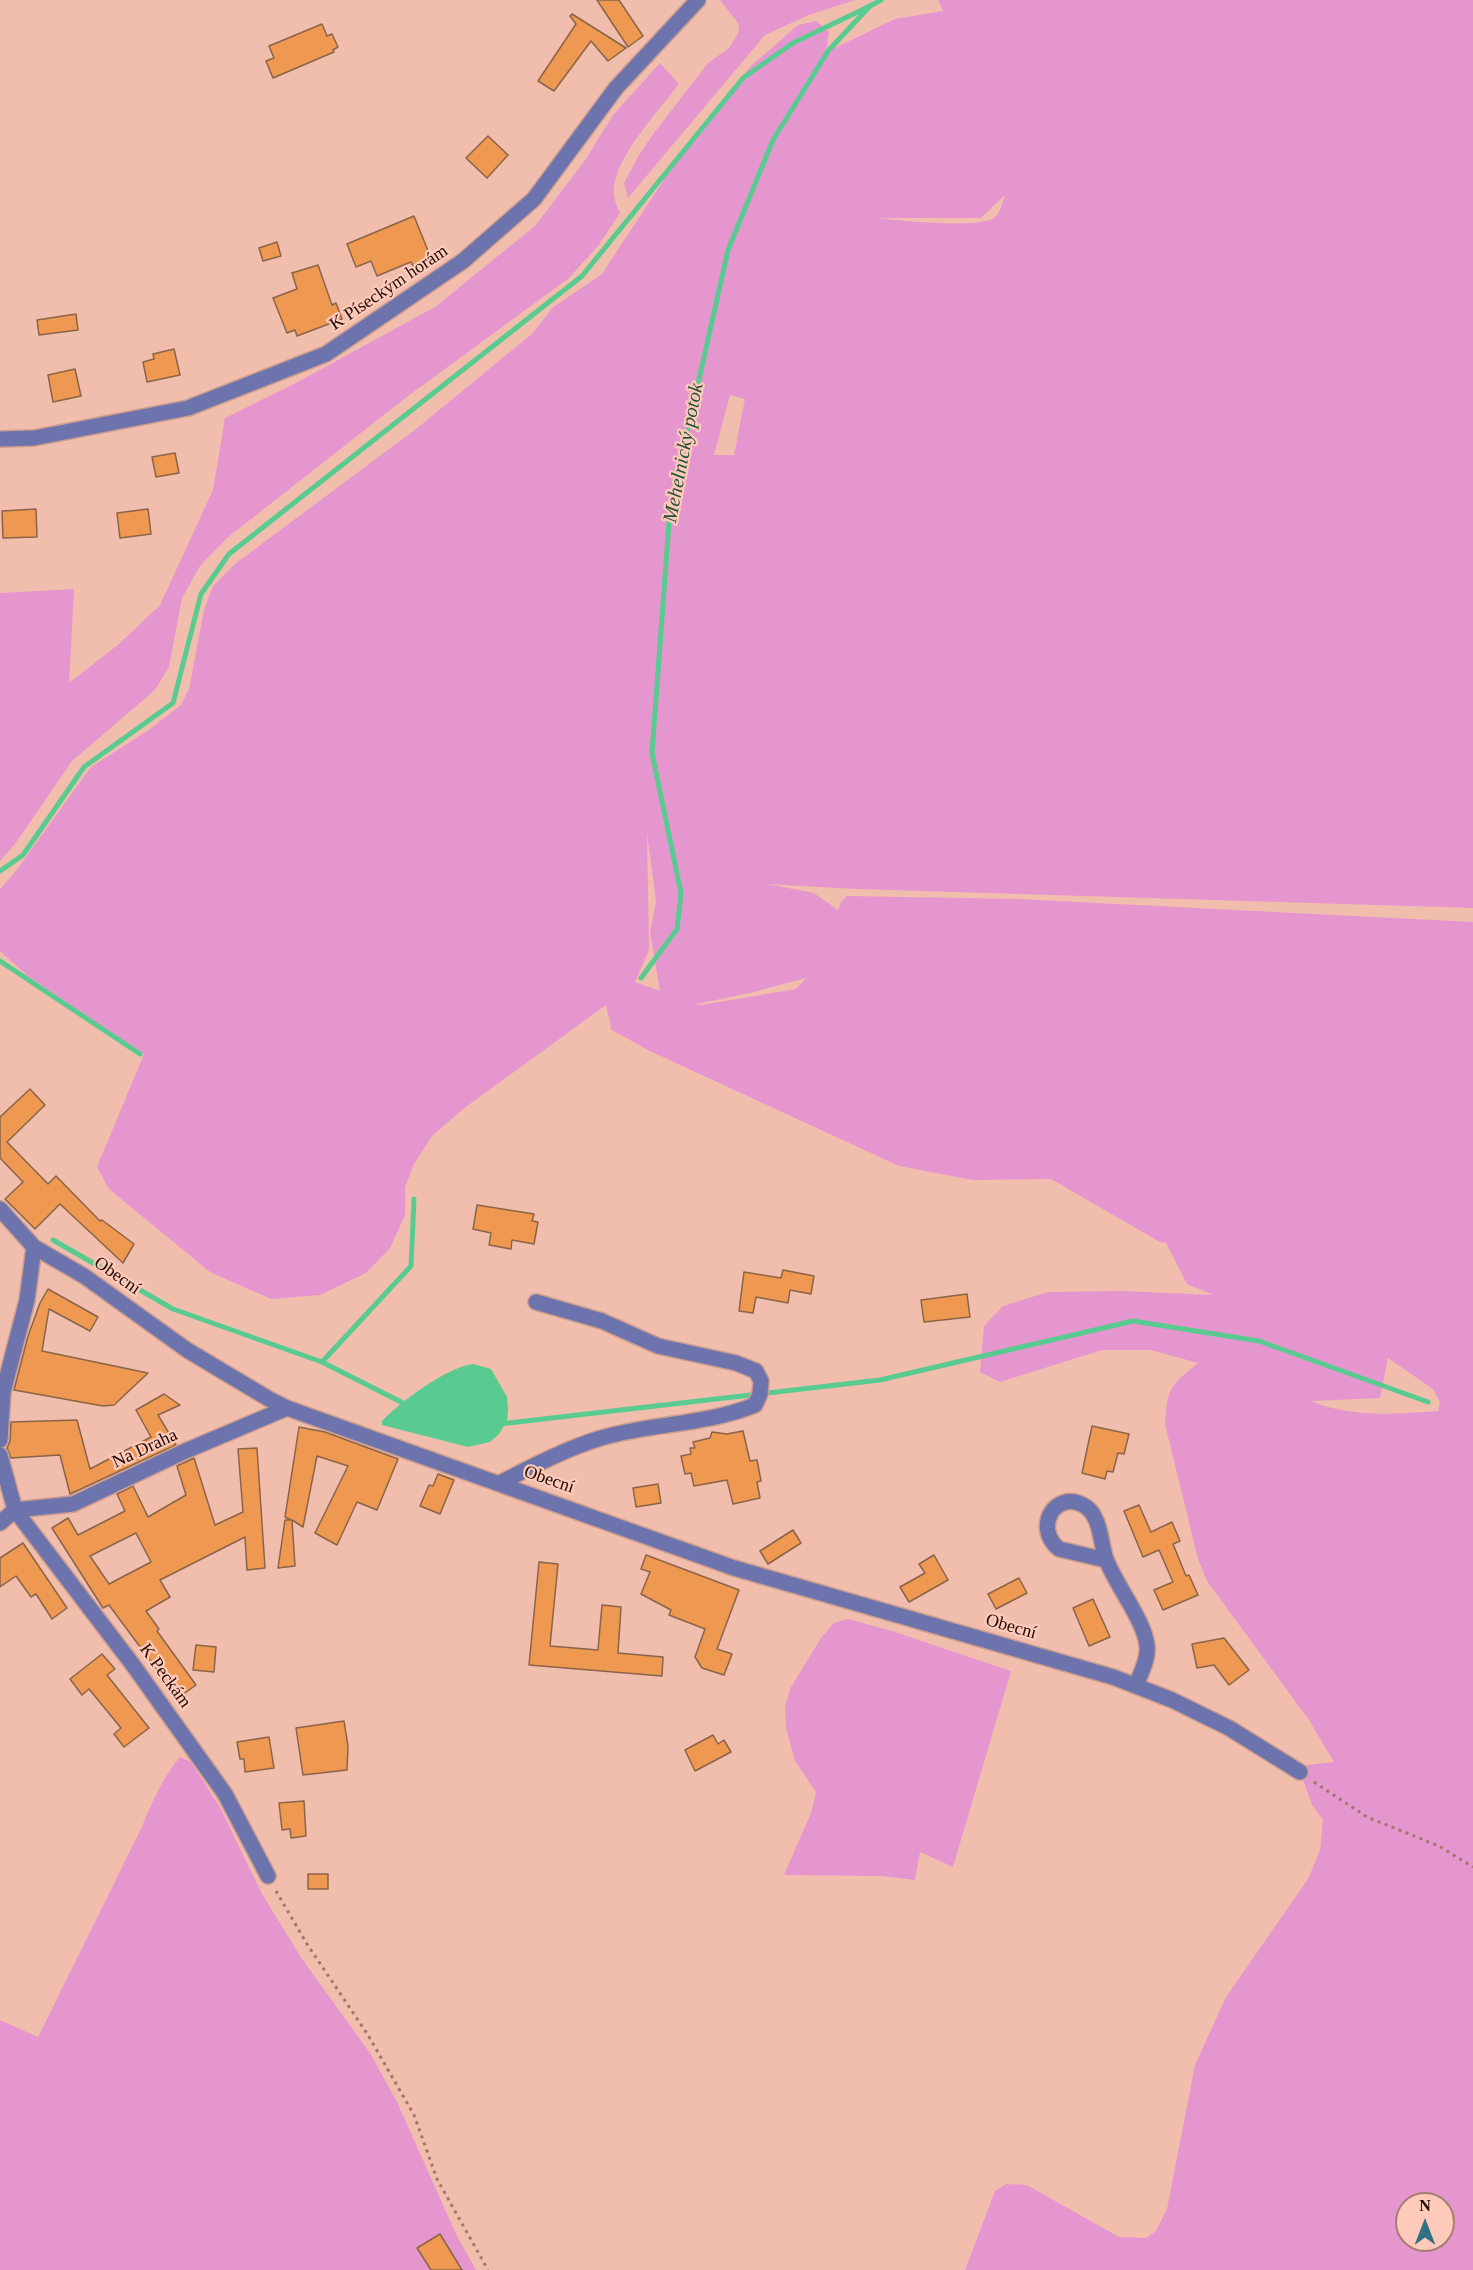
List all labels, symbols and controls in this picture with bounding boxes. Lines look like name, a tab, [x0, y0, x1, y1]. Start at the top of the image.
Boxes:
street label: K Píseckým horám	[326, 240, 452, 336]
water label: Mehelnický potok	[659, 381, 709, 525]
street label: Obecní	[90, 1252, 144, 1300]
street label: Na Draha	[109, 1425, 181, 1473]
street label: Obecní	[521, 1461, 577, 1499]
street label: Obecní	[983, 1609, 1039, 1645]
street label: K Peckám	[134, 1640, 196, 1712]
north arrow	[1395, 2192, 1455, 2252]
text: N	[1419, 2197, 1431, 2214]

